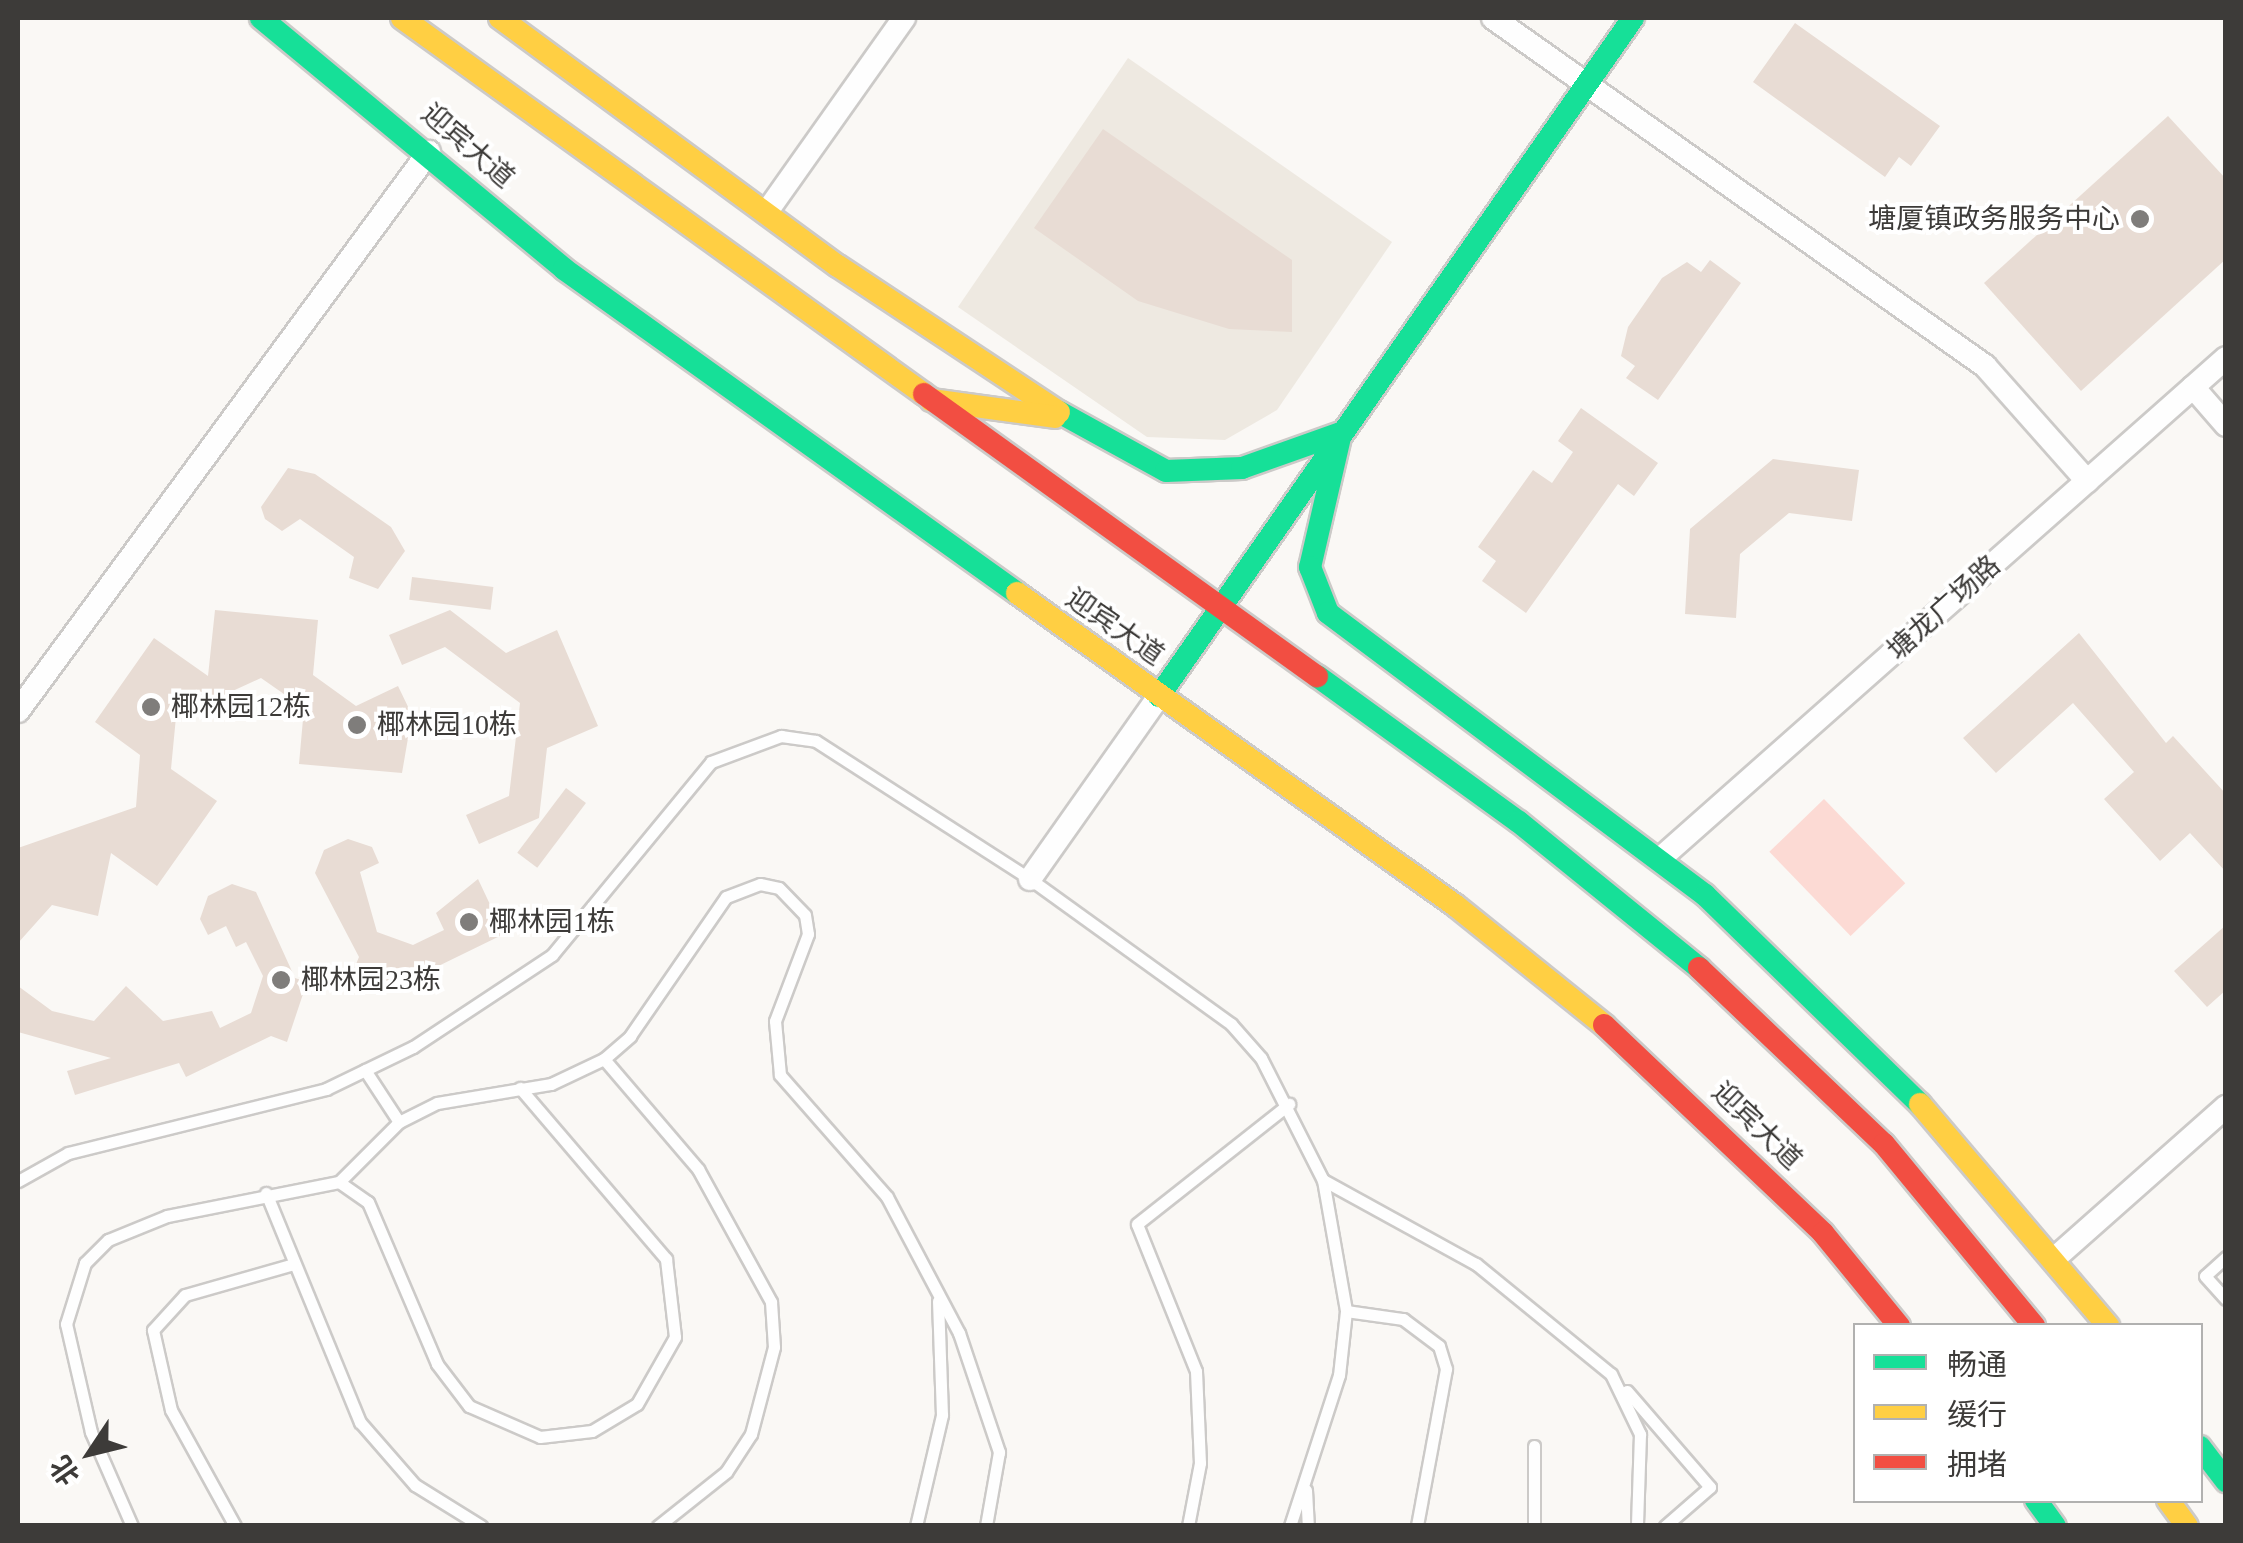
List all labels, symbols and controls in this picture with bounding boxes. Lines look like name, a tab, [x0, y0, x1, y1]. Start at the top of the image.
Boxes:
street label: 迎宾大道	[415, 97, 521, 195]
place label: 塘厦镇政务服务中心	[1868, 202, 2120, 236]
marker: 塘厦镇政务服务中心	[2129, 208, 2151, 230]
street label: 塘龙广场路	[1881, 549, 2007, 667]
street label: 迎宾大道	[1059, 581, 1171, 673]
place label: 椰林园12栋	[171, 690, 311, 724]
marker: 椰林园12栋	[140, 696, 162, 718]
place label: 椰林园10栋	[377, 708, 517, 742]
marker: 椰林园10栋	[346, 714, 368, 736]
place label: 椰林园1栋	[489, 905, 615, 939]
marker: 椰林园1栋	[458, 911, 480, 933]
place label: 椰林园23栋	[301, 963, 441, 997]
marker: 椰林园23栋	[270, 969, 292, 991]
street label: 迎宾大道	[1705, 1075, 1809, 1177]
legend	[1853, 1323, 2203, 1503]
text: 畅通	[1947, 1348, 2007, 1381]
text: 缓行	[1947, 1398, 2007, 1431]
north arrow	[40, 1403, 140, 1503]
text: 拥堵	[1947, 1448, 2007, 1481]
text: 北	[44, 1450, 86, 1491]

